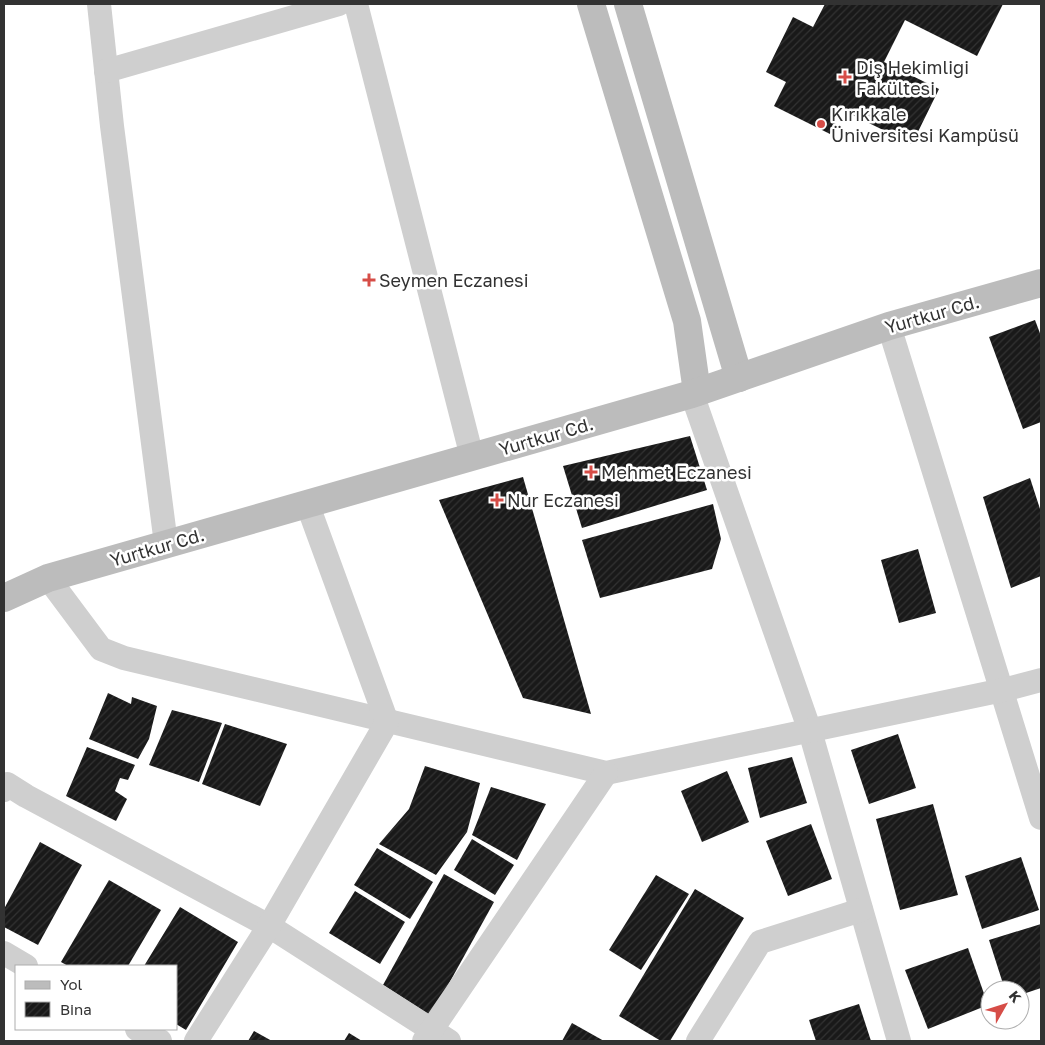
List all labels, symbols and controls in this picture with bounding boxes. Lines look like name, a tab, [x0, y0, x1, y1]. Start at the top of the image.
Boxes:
place label: Diş Hekimliği Fakültesi	[856, 56, 969, 99]
marker: Diş Hekimliği Fakültesi	[838, 70, 852, 84]
place label: Kırıkkale Üniversitesi Kampüsü	[831, 103, 1019, 146]
marker: Kırıkkale Üniversitesi Kampüsü	[815, 118, 827, 130]
place label: Seymen Eczanesi	[379, 269, 528, 291]
marker: Seymen Eczanesi	[363, 274, 375, 286]
street label: Yurtkur Cd.	[882, 290, 982, 338]
street label: Yurtkur Cd.	[496, 412, 596, 460]
place label: Mehmet Eczanesi	[601, 461, 752, 483]
marker: Mehmet Eczanesi	[585, 466, 597, 478]
place label: Nur Eczanesi	[507, 489, 619, 511]
marker: Nur Eczanesi	[491, 494, 503, 506]
street label: Yurtkur Cd.	[107, 523, 207, 571]
legend	[15, 965, 178, 1030]
text: Yol	[60, 975, 82, 993]
north arrow	[980, 980, 1030, 1030]
text: K	[1006, 987, 1025, 1006]
text: Bina	[60, 1000, 92, 1018]

